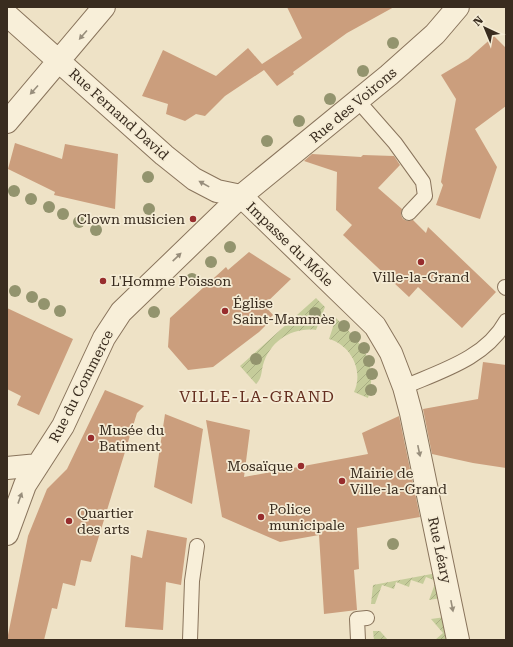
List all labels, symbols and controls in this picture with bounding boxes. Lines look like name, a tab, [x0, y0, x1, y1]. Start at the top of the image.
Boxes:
north arrow	[465, 8, 505, 48]
text: N	[471, 13, 486, 29]
one-way arrow	[78, 29, 87, 40]
street label: Rue des Voirons	[306, 64, 400, 146]
street label: Rue Fernand David	[66, 65, 172, 163]
one-way arrow	[29, 85, 39, 95]
one-way arrow	[198, 181, 210, 187]
street label: Impasse du Môle	[243, 199, 337, 290]
place label: Clown musicien	[77, 211, 185, 227]
marker: Clown musicien	[188, 214, 198, 224]
one-way arrow	[172, 253, 182, 262]
marker: Ville-la-Grand	[416, 257, 426, 267]
place label: Ville-la-Grand	[372, 269, 470, 285]
place label: L'Homme Poisson	[111, 273, 231, 289]
marker: L'Homme Poisson	[98, 276, 108, 286]
place label: Église Saint-Mammès	[233, 295, 335, 327]
marker: Église Saint-Mammès	[220, 306, 230, 316]
street label: Rue du Commerce	[46, 327, 116, 445]
district label: VILLE-LA-GRAND	[179, 387, 335, 406]
place label: Musée du Batiment	[99, 422, 165, 454]
marker: Musée du Batiment	[86, 433, 96, 443]
one-way arrow	[417, 445, 423, 457]
place label: Mosaïque	[227, 458, 293, 474]
marker: Mosaïque	[296, 461, 306, 471]
place label: Mairie de Ville-la-Grand	[350, 465, 447, 497]
marker: Mairie de Ville-la-Grand	[337, 476, 347, 486]
one-way arrow	[17, 492, 23, 504]
place label: Police municipale	[269, 501, 345, 533]
place label: Quartier des arts	[77, 505, 134, 537]
marker: Police municipale	[256, 512, 266, 522]
street label: Rue Léary	[425, 515, 455, 585]
marker: Quartier des arts	[64, 516, 74, 526]
one-way arrow	[449, 600, 455, 612]

